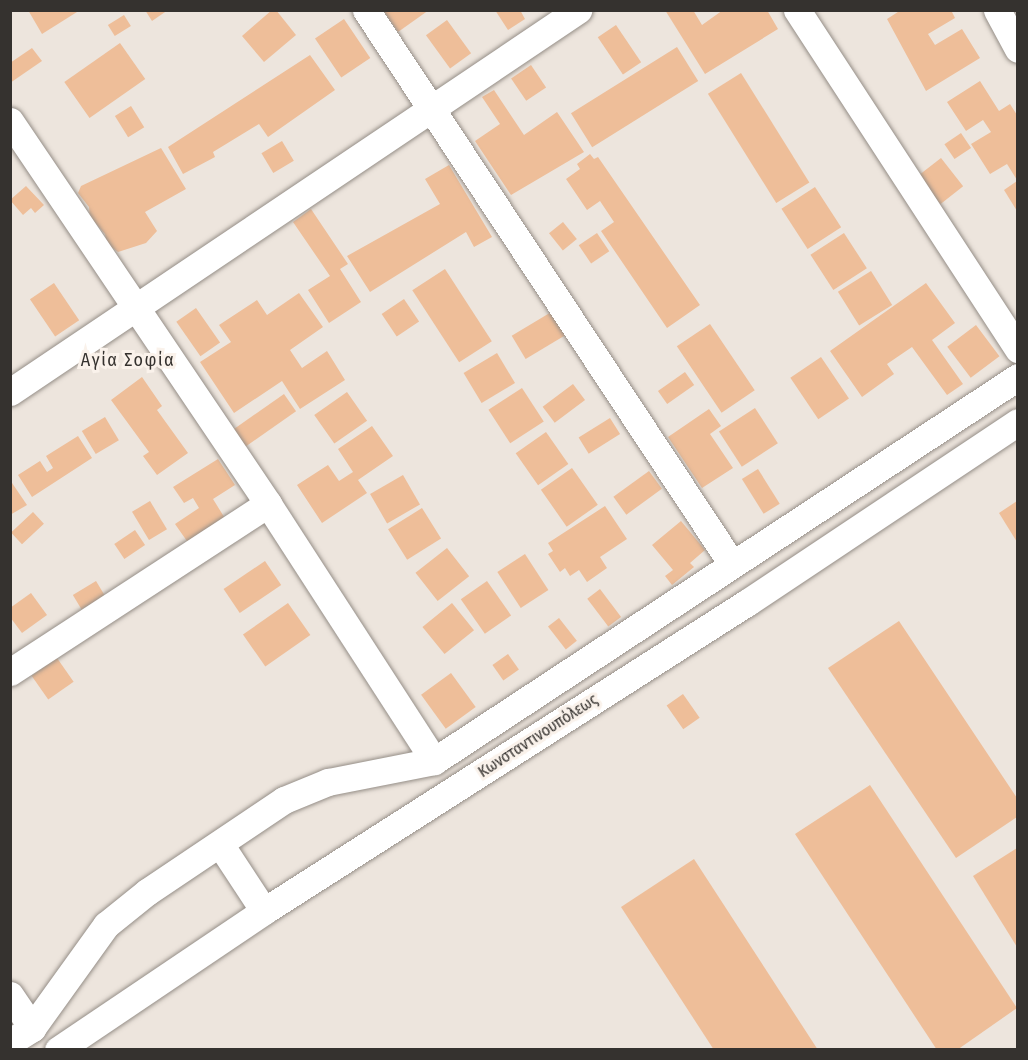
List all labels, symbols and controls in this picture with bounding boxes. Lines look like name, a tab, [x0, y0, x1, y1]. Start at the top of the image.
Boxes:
district label: Αγία Σοφία	[81, 349, 175, 371]
street label: Κωνσταντινουπόλεως	[475, 690, 601, 782]

